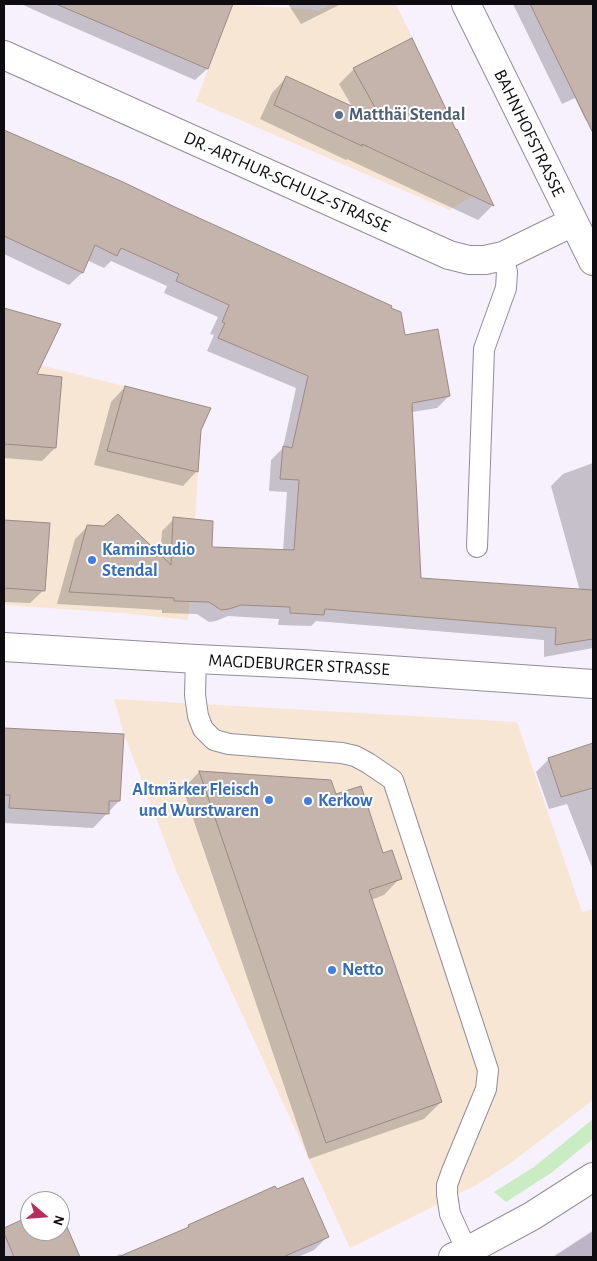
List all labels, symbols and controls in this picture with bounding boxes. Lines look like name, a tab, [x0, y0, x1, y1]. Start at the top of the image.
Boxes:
street label: BAHNHOFSTRASSE	[489, 66, 569, 200]
place label: Matthäi Stendal	[349, 104, 465, 126]
marker: Matthäi Stendal	[333, 109, 345, 121]
street label: DR.-ARTHUR-SCHULZ-STRASSE	[180, 127, 394, 237]
place label: Kaminstudio Stendal	[102, 539, 195, 582]
marker: Kaminstudio Stendal	[86, 554, 98, 566]
street label: MAGDEBURGER STRASSE	[208, 649, 390, 681]
place label: Altmärker Fleisch und Wurstwaren	[132, 779, 259, 822]
place label: Kerkow	[318, 790, 373, 812]
marker: Altmärker Fleisch und Wurstwaren	[263, 794, 275, 806]
marker: Kerkow	[302, 795, 314, 807]
place label: Netto	[342, 959, 384, 981]
marker: Netto	[326, 964, 338, 976]
north arrow	[20, 1191, 70, 1241]
text: N	[50, 1214, 66, 1227]

